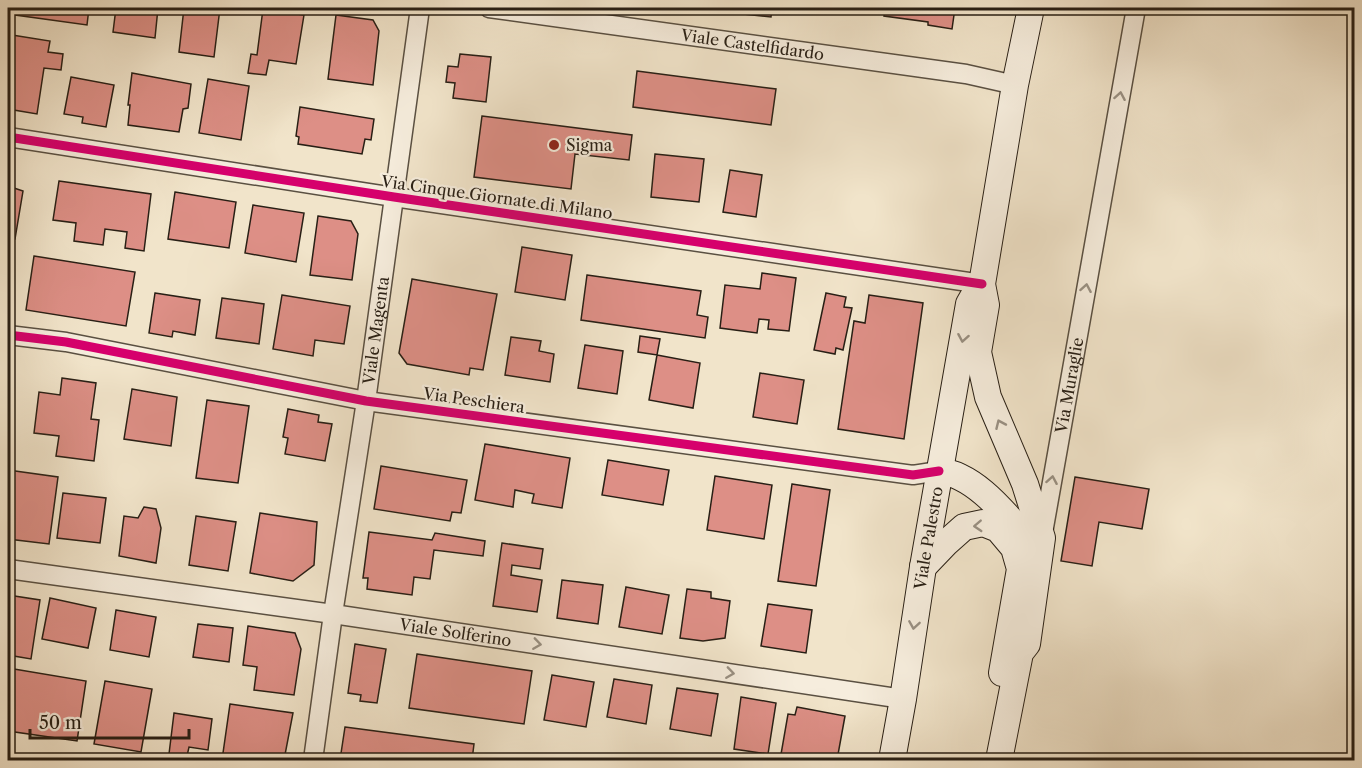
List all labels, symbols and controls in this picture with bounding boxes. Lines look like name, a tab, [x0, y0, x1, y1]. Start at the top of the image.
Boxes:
street label: Viale Castelfidardo	[679, 25, 826, 64]
one-way arrow	[1113, 92, 1126, 102]
place label: Sigma	[566, 135, 613, 155]
marker: Sigma	[547, 138, 561, 152]
street label: Via Cinque Giornate di Milano	[379, 171, 614, 223]
street label: Viale Magenta	[358, 275, 393, 387]
one-way arrow	[1079, 284, 1092, 294]
one-way arrow	[957, 333, 969, 343]
street label: Via Muraglie	[1051, 336, 1087, 436]
street label: Via Peschiera	[421, 383, 527, 417]
one-way arrow	[995, 419, 1007, 430]
one-way arrow	[1045, 476, 1058, 486]
street label: Viale Palestro	[910, 485, 947, 592]
one-way arrow	[973, 519, 982, 532]
street label: Viale Solferino	[397, 614, 513, 651]
one-way arrow	[909, 620, 921, 629]
one-way arrow	[532, 638, 541, 650]
one-way arrow	[725, 667, 734, 679]
scale bar	[30, 702, 189, 740]
text: 50 m	[39, 712, 82, 734]

